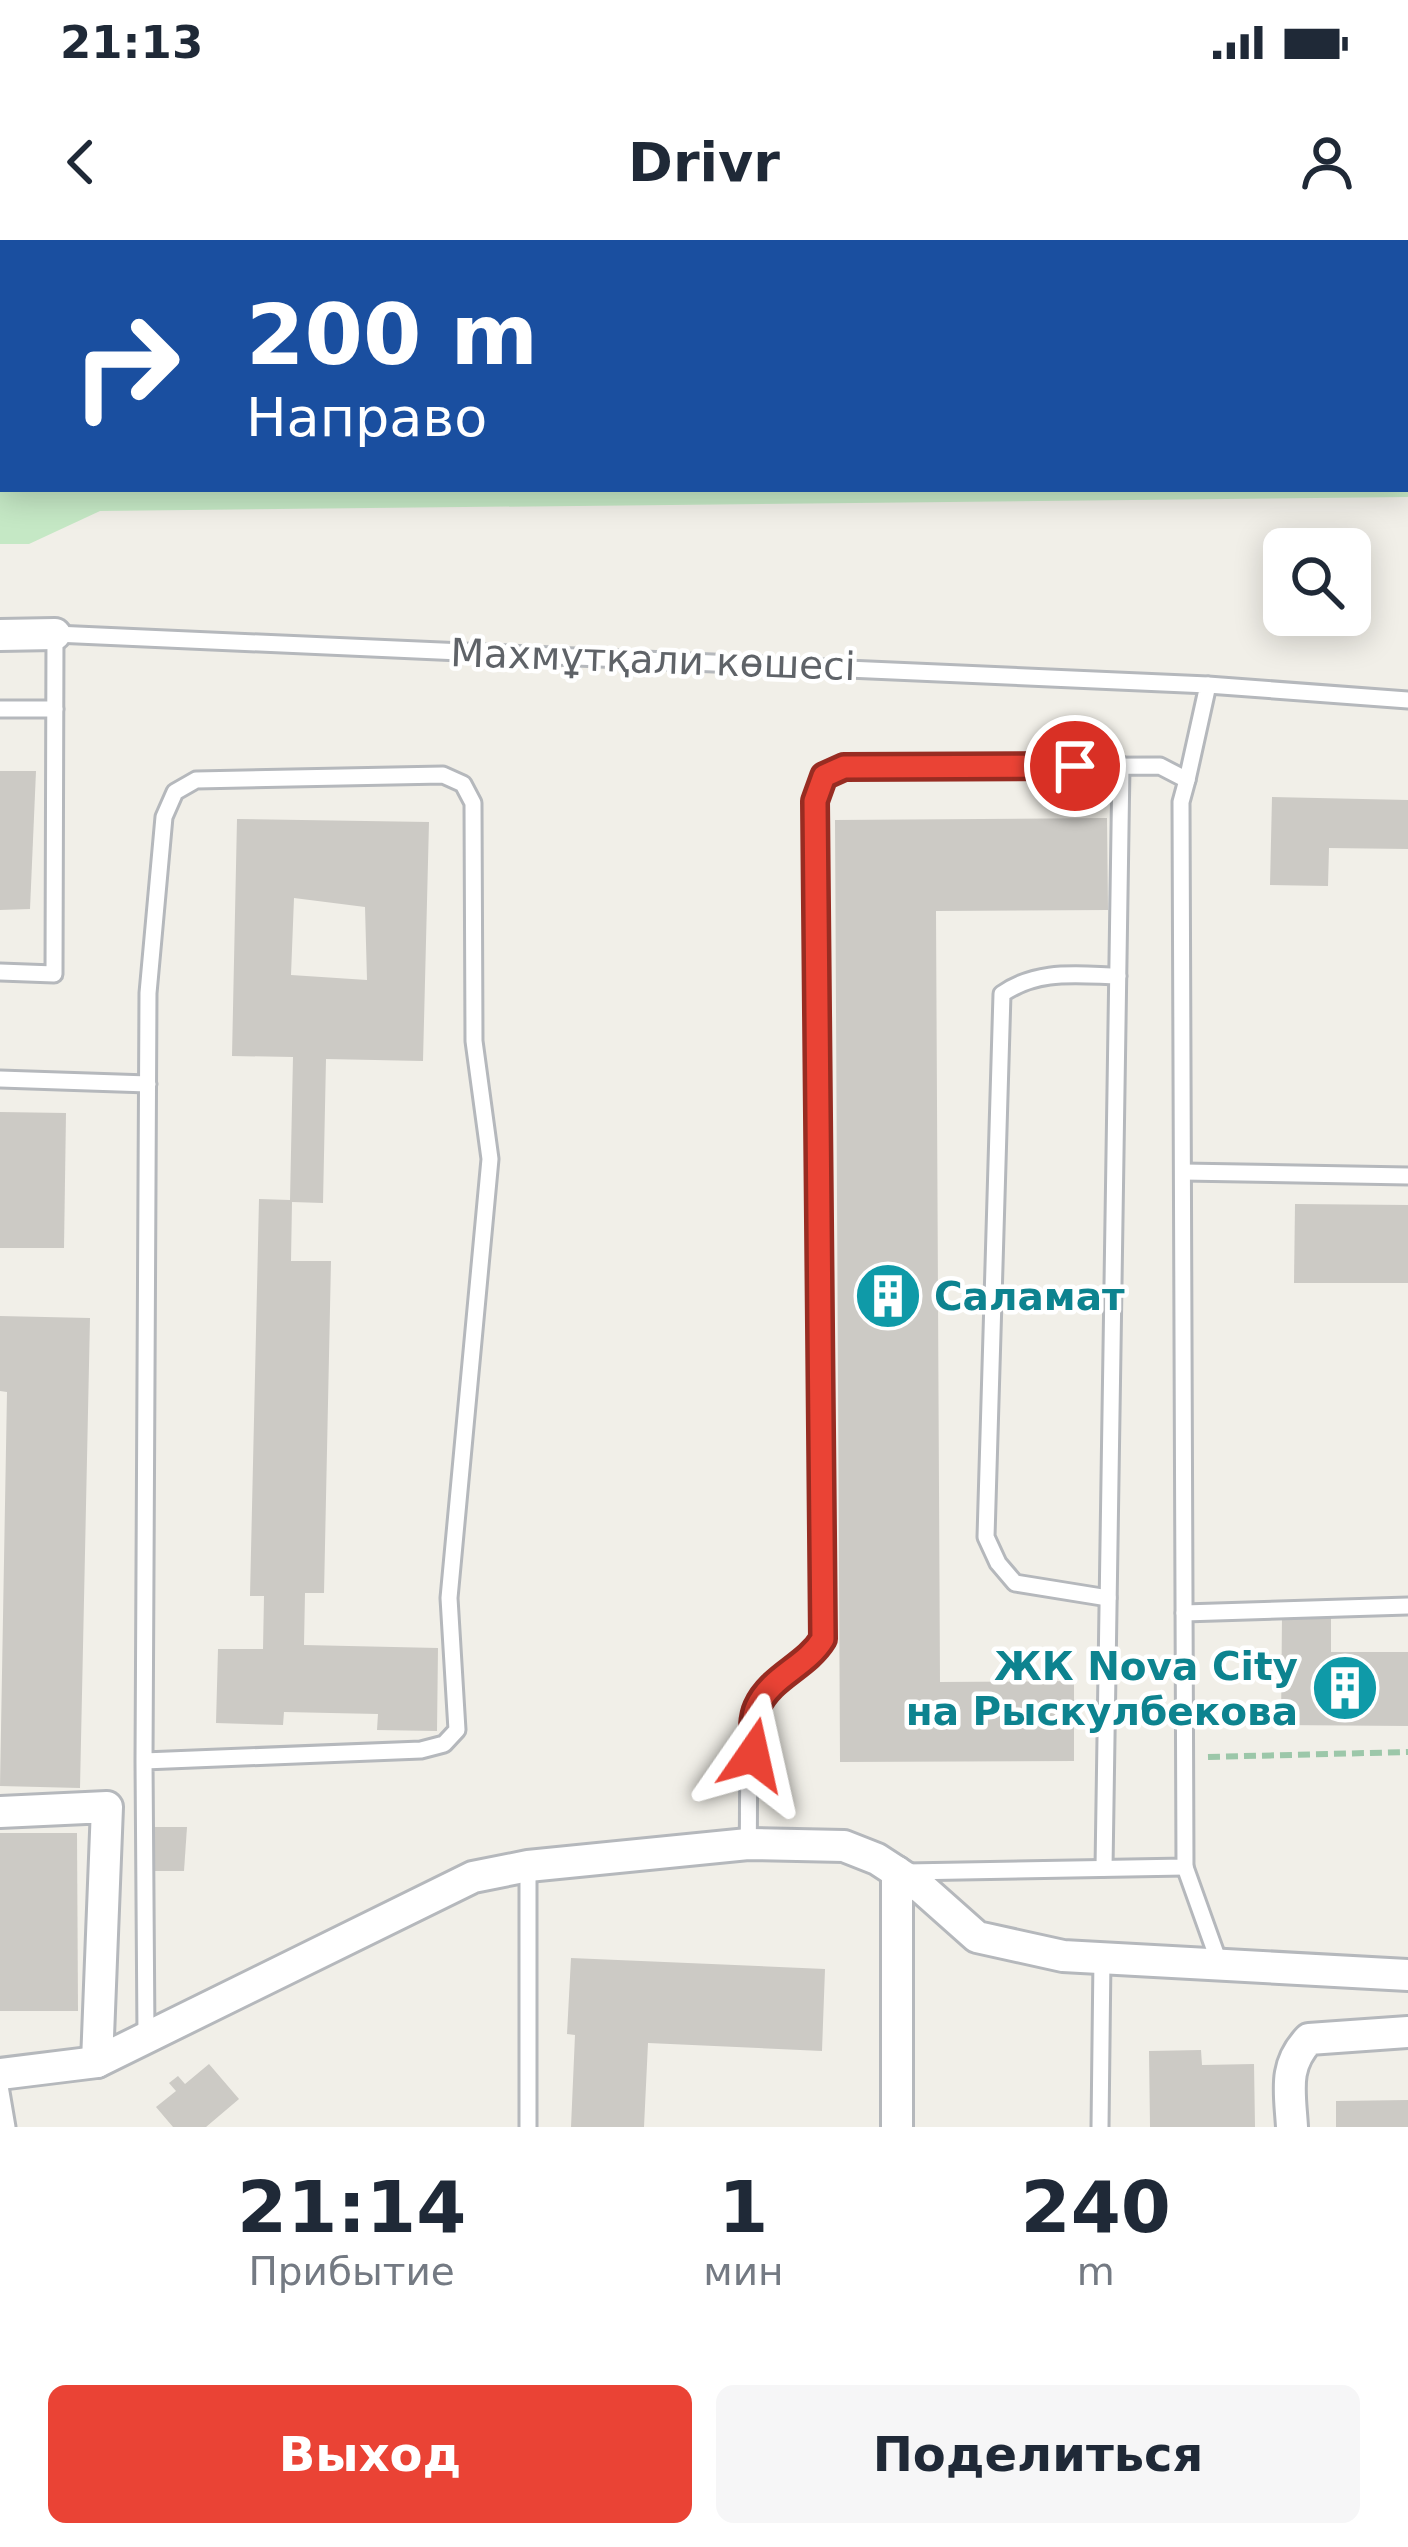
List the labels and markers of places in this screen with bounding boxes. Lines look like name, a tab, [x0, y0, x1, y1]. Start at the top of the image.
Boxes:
pin	[1024, 715, 1126, 817]
building icon: Саламат	[853, 1261, 923, 1331]
place label: Саламат	[934, 1274, 1125, 1319]
place label: ЖК Nova City на Рыскулбекова	[906, 1644, 1298, 1734]
building icon: ЖК Nova City на Рыскулбекова	[1310, 1653, 1380, 1723]

